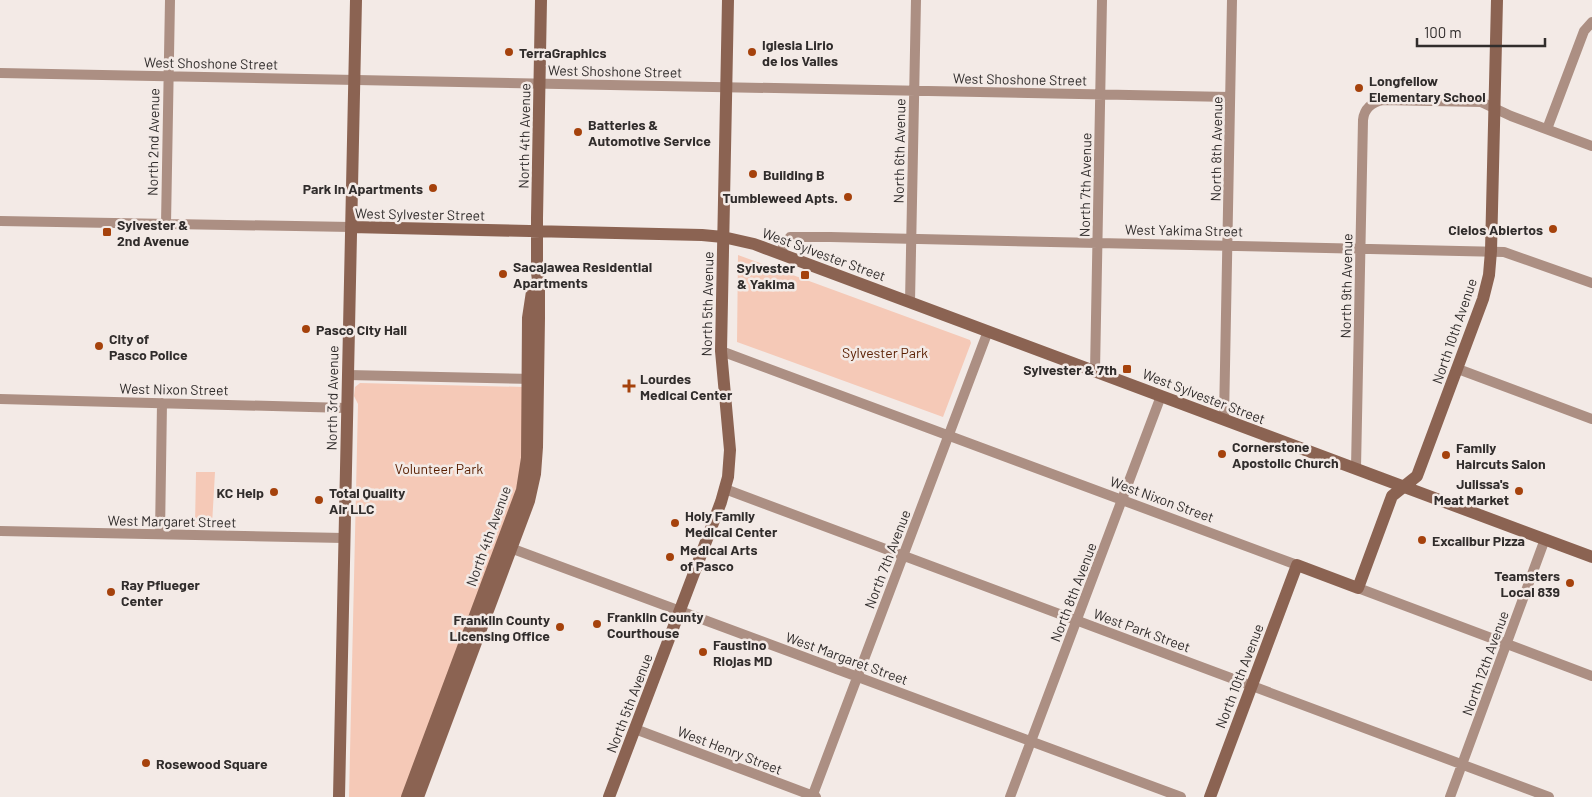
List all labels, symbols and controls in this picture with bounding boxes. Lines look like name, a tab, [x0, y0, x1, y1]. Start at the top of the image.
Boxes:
scale bar	[1417, 15, 1544, 47]
text: 100 m	[1424, 23, 1462, 41]
place label: Iglesia Lirio de los Valles	[762, 36, 838, 69]
place label: TerraGraphics	[519, 44, 607, 61]
marker: TerraGraphics	[503, 46, 515, 58]
marker: Iglesia Lirio de los Valles	[746, 46, 758, 58]
street label: West Shoshone Street	[144, 53, 278, 73]
street label: West Shoshone Street	[548, 61, 682, 81]
street label: West Shoshone Street	[953, 69, 1087, 89]
place label: Longfellow Elementary School	[1369, 72, 1486, 105]
marker: Longfellow Elementary School	[1353, 82, 1365, 94]
street label: North 4th Avenue	[515, 83, 533, 189]
street label: North 2nd Avenue	[144, 88, 162, 196]
street label: North 8th Avenue	[1207, 96, 1225, 202]
street label: North 6th Avenue	[890, 98, 908, 204]
place label: Batteries & Automotive Service	[588, 116, 711, 149]
marker: Batteries & Automotive Service	[572, 126, 584, 138]
street label: North 7th Avenue	[1076, 133, 1094, 237]
place label: Building B	[763, 166, 825, 183]
marker: Building B	[747, 168, 759, 180]
place label: Park In Apartments	[303, 180, 423, 197]
marker: Park In Apartments	[427, 182, 439, 194]
place label: Tumbleweed Apts.	[723, 189, 838, 206]
marker: Tumbleweed Apts.	[842, 191, 854, 203]
street label: West Sylvester Street	[355, 204, 485, 224]
place label: Sylvester & 2nd Avenue	[117, 216, 190, 249]
street label: West Yakima Street	[1125, 220, 1243, 240]
place label: Cielos Abiertos	[1448, 221, 1543, 238]
marker: Cielos Abiertos	[1547, 223, 1559, 235]
street label: West Sylvester Street	[760, 224, 888, 284]
marker: Sylvester & 2nd Avenue	[101, 226, 113, 238]
street label: North 9th Avenue	[1337, 233, 1355, 339]
street label: North 5th Avenue	[698, 251, 716, 357]
place label: Sacajawea Residential Apartments	[513, 258, 652, 291]
place label: Sylvester & Yakima	[737, 259, 796, 292]
marker: Sacajawea Residential Apartments	[497, 268, 509, 280]
marker: Sylvester & Yakima	[799, 269, 811, 281]
street label: North 10th Avenue	[1428, 276, 1480, 386]
place label: Pasco City Hall	[316, 321, 407, 338]
marker: Pasco City Hall	[300, 323, 312, 335]
place label: City of Pasco Police	[109, 330, 188, 363]
marker: City of Pasco Police	[93, 340, 105, 352]
park label: Sylvester Park	[842, 344, 928, 361]
street label: North 3rd Avenue	[323, 345, 341, 451]
place label: Sylvester & 7th	[1023, 361, 1117, 378]
marker: Sylvester & 7th	[1121, 363, 1133, 375]
street label: West Sylvester Street	[1140, 365, 1268, 427]
place label: Lourdes Medical Center	[640, 370, 733, 403]
marker: Lourdes Medical Center	[622, 379, 636, 393]
street label: West Nixon Street	[119, 380, 229, 398]
place label: Cornerstone Apostolic Church	[1232, 438, 1339, 471]
place label: Family Haircuts Salon	[1456, 439, 1546, 472]
marker: Cornerstone Apostolic Church	[1216, 448, 1228, 460]
marker: Family Haircuts Salon	[1440, 449, 1452, 461]
park label: Volunteer Park	[395, 460, 483, 477]
street label: West Nixon Street	[1108, 472, 1216, 526]
place label: Julissa's Meat Market	[1434, 475, 1509, 508]
place label: KC Help	[217, 484, 264, 501]
place label: Total Quality Air LLC	[329, 484, 405, 517]
street label: North 4th Avenue	[462, 484, 514, 588]
marker: Julissa's Meat Market	[1513, 485, 1525, 497]
marker: KC Help	[268, 486, 280, 498]
marker: Total Quality Air LLC	[313, 494, 325, 506]
place label: Holy Family Medical Center	[685, 507, 778, 540]
street label: North 7th Avenue	[860, 507, 914, 611]
street label: West Margaret Street	[107, 511, 237, 531]
marker: Holy Family Medical Center	[669, 517, 681, 529]
place label: Excalibur Pizza	[1432, 532, 1525, 549]
marker: Excalibur Pizza	[1416, 534, 1428, 546]
street label: North 8th Avenue	[1046, 540, 1100, 644]
place label: Medical Arts of Pasco	[680, 541, 757, 574]
marker: Medical Arts of Pasco	[664, 551, 676, 563]
place label: Teamsters Local 839	[1494, 567, 1560, 600]
place label: Ray Pflueger Center	[121, 576, 201, 609]
marker: Teamsters Local 839	[1564, 577, 1576, 589]
marker: Ray Pflueger Center	[105, 586, 117, 598]
street label: West Park Street	[1091, 605, 1193, 655]
place label: Franklin County Courthouse	[607, 608, 704, 641]
street label: North 12th Avenue	[1458, 608, 1512, 718]
place label: Franklin County Licensing Office	[449, 611, 550, 644]
marker: Franklin County Courthouse	[591, 618, 603, 630]
marker: Franklin County Licensing Office	[554, 621, 566, 633]
street label: North 10th Avenue	[1211, 621, 1267, 731]
street label: West Margaret Street	[784, 628, 910, 688]
place label: Faustino Riojas MD	[713, 636, 773, 669]
marker: Faustino Riojas MD	[697, 646, 709, 658]
street label: North 5th Avenue	[602, 651, 656, 755]
street label: West Henry Street	[675, 722, 785, 778]
place label: Rosewood Square	[156, 755, 268, 772]
marker: Rosewood Square	[140, 757, 152, 769]

